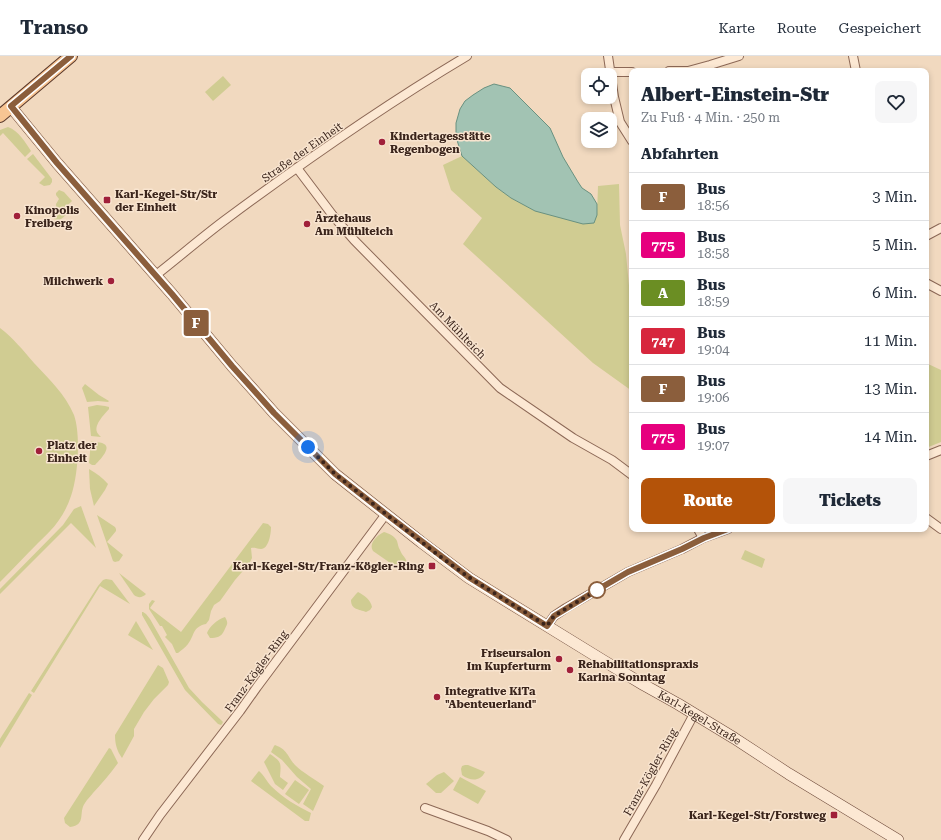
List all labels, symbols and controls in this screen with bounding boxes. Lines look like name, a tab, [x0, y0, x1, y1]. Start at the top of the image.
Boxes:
text: Transo	[20, 16, 88, 39]
text: Karte	[719, 20, 755, 36]
text: Route	[777, 20, 817, 36]
text: Gespeichert	[839, 20, 921, 36]
map controls	[581, 68, 617, 148]
button: locate	[581, 68, 617, 104]
button: heart	[875, 81, 917, 123]
text: Albert-Einstein-Str	[641, 83, 829, 106]
text: Zu Fuß · 4 Min. · 250 m	[641, 110, 780, 125]
button: layers	[581, 112, 617, 148]
street label: Straße der Einheit	[259, 120, 345, 185]
place label: Kindertagesstätte Regenbogen	[390, 130, 491, 156]
marker: Kindertagesstätte Regenbogen	[377, 137, 387, 147]
text: Abfahrten	[641, 145, 719, 163]
text: Bus	[697, 180, 725, 198]
place label: Karl-Kegel-Str/Str der Einheit	[115, 188, 217, 214]
text: 3 Min.	[872, 188, 917, 206]
text: F	[659, 189, 667, 205]
marker: Karl-Kegel-Str/Str der Einheit	[102, 195, 112, 205]
text: 18:56	[697, 198, 729, 213]
place label: Kinopolis Freiberg	[25, 204, 80, 230]
marker: Kinopolis Freiberg	[12, 211, 22, 221]
place label: Ärztehaus Am Mühlteich	[315, 211, 394, 238]
marker: Ärztehaus Am Mühlteich	[302, 219, 312, 229]
text: Bus	[697, 228, 725, 246]
text: 5 Min.	[872, 236, 917, 254]
text: 775	[651, 237, 675, 253]
text: 18:58	[697, 246, 729, 261]
place label: Milchwerk	[43, 275, 103, 288]
marker: Milchwerk	[106, 276, 116, 286]
text: Bus	[697, 276, 725, 294]
text: 6 Min.	[872, 284, 917, 302]
text: A	[658, 285, 668, 301]
text: 18:59	[697, 294, 729, 309]
street label: Am Mühlteich	[427, 299, 488, 362]
line badge: F	[183, 310, 209, 336]
text: F	[192, 315, 200, 331]
text: Bus	[697, 324, 725, 342]
text: 11 Min.	[864, 332, 917, 350]
text: 747	[651, 333, 675, 349]
text: 19:04	[697, 342, 729, 357]
text: Bus	[697, 372, 725, 390]
text: 13 Min.	[864, 380, 917, 398]
text: F	[659, 381, 667, 397]
text: 19:06	[697, 390, 729, 405]
text: Bus	[697, 420, 725, 438]
text: 14 Min.	[864, 428, 917, 446]
text: 775	[651, 429, 675, 445]
your location	[298, 437, 318, 457]
text: 19:07	[697, 438, 729, 453]
place label: Platz der Einheit	[47, 439, 97, 465]
marker: Platz der Einheit	[34, 446, 44, 456]
button: Route	[641, 478, 775, 524]
button: Tickets	[783, 478, 917, 524]
place label: Karl-Kegel-Str/Franz-Kögler-Ring	[233, 560, 424, 573]
marker: Karl-Kegel-Str/Franz-Kögler-Ring	[427, 561, 437, 571]
unlabelled marker	[588, 581, 606, 599]
street label: Franz-Kögler-Ring	[222, 627, 291, 715]
place label: Friseursalon Im Kupferturm	[467, 647, 552, 673]
marker: Friseursalon Im Kupferturm	[554, 654, 564, 664]
place label: Rehabilitationspraxis Karina Sonntag	[578, 658, 699, 684]
marker: Rehabilitationspraxis Karina Sonntag	[565, 665, 575, 675]
place label: Integrative KiTa "Abenteuerland"	[445, 685, 537, 711]
street label: Karl-Kegel-Straße	[655, 688, 743, 748]
marker: Integrative KiTa "Abenteuerland"	[432, 692, 442, 702]
street label: Franz-Kögler-Ring	[621, 726, 680, 818]
place label: Karl-Kegel-Str/Forstweg	[689, 809, 826, 822]
marker: Karl-Kegel-Str/Forstweg	[829, 810, 839, 820]

